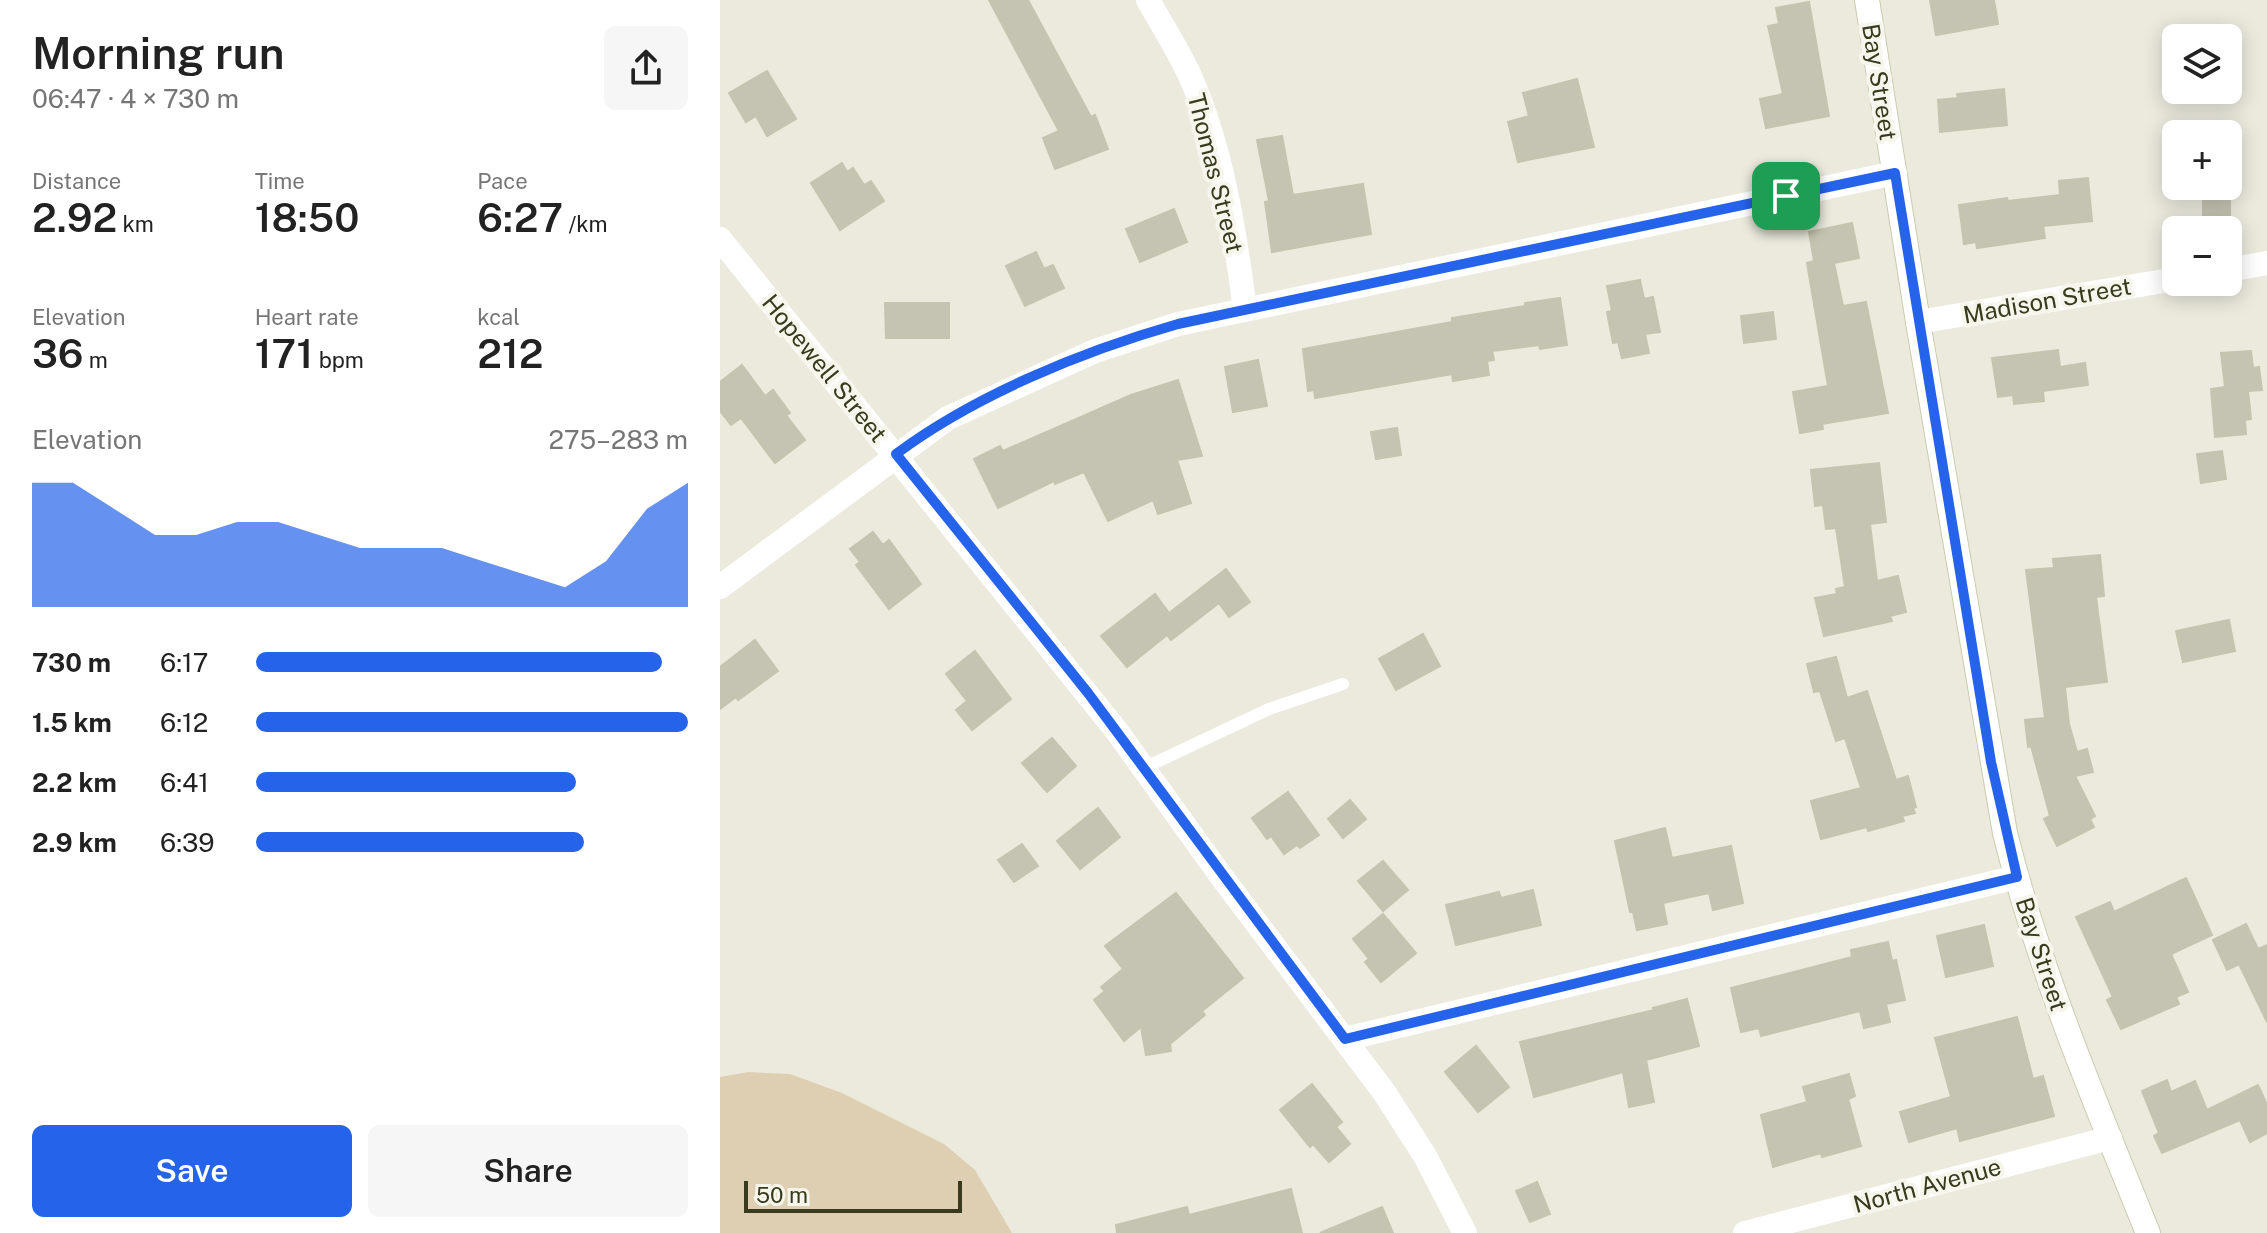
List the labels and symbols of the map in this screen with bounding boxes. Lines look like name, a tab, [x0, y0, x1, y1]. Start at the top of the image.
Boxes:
street label: Bay Street	[1857, 22, 1903, 142]
street label: Thomas Street	[1183, 90, 1249, 256]
pin	[1752, 162, 1820, 230]
street label: Madison Street	[1961, 271, 2133, 329]
street label: Hopewell Street	[757, 289, 893, 447]
street label: Bay Street	[2011, 894, 2073, 1014]
street label: North Avenue	[1850, 1152, 2004, 1218]
scale bar	[744, 1177, 962, 1213]

